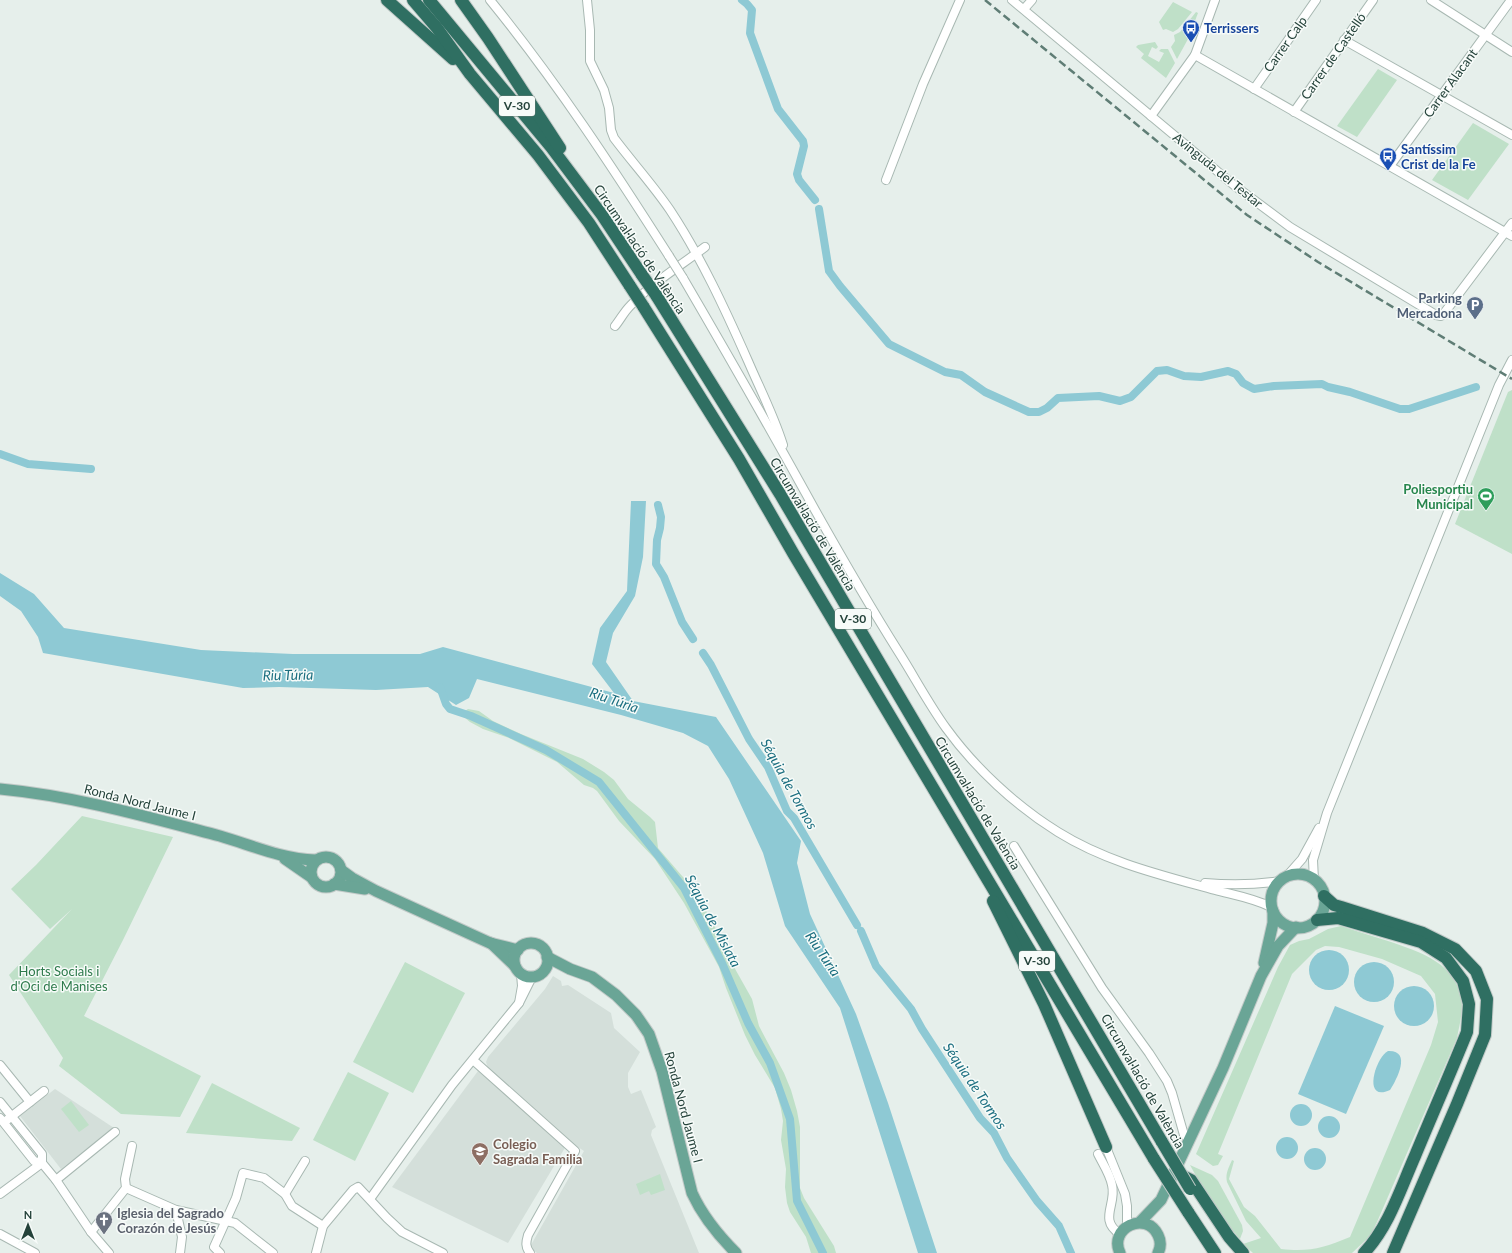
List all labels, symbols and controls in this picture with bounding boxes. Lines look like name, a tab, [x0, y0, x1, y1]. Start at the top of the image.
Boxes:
street label: Carrer de Castelló	[1297, 10, 1369, 102]
street label: Carrer Calp	[1260, 13, 1310, 75]
bus stop icon: Terrissers	[1181, 18, 1201, 43]
place label: Terrissers	[1204, 20, 1259, 36]
street label: Carrer Alacant	[1420, 45, 1481, 121]
road number: V-30	[499, 96, 535, 116]
street label: Avinguda del Testar	[1170, 129, 1266, 211]
place label: Santíssim Crist de la Fe	[1401, 141, 1476, 172]
bus stop icon: Santíssim Crist de la Fe	[1378, 146, 1398, 171]
street label: Circumval·lació de València	[591, 181, 689, 317]
place label: Parking Mercadona	[1397, 290, 1462, 321]
parking icon: Parking Mercadona	[1465, 295, 1485, 320]
street label: Circumval·lació de València	[767, 454, 859, 594]
place label: Poliesportiu Municipal	[1403, 481, 1473, 512]
sports icon: Poliesportiu Municipal	[1476, 486, 1496, 511]
road number: V-30	[835, 609, 871, 629]
water label: Riu Túria	[263, 666, 313, 683]
water label: Riu Túria	[587, 683, 641, 716]
street label: Circumval·lació de València	[932, 733, 1024, 873]
water label: Séquia de Tormos	[758, 735, 822, 832]
street label: Ronda Nord Jaume I	[82, 780, 198, 824]
water label: Séquia de Mislata	[682, 872, 745, 970]
water label: Riu Túria	[802, 928, 845, 979]
road number: V-30	[1019, 951, 1055, 971]
park label: Horts Socials i d'Oci de Manises	[10, 963, 108, 994]
street label: Circumval·lació de València	[1098, 1011, 1188, 1151]
water label: Séquia de Tormos	[940, 1039, 1011, 1133]
street label: Ronda Nord Jaume I	[661, 1050, 707, 1164]
place label: Colegio Sagrada Familia	[493, 1136, 582, 1167]
school or university icon: Colegio Sagrada Familia	[470, 1141, 490, 1166]
north arrow	[8, 1205, 48, 1245]
place label: Iglesia del Sagrado Corazón de Jesús	[117, 1205, 224, 1236]
text: N	[24, 1208, 32, 1221]
church icon: Iglesia del Sagrado Corazón de Jesús	[94, 1210, 114, 1235]

